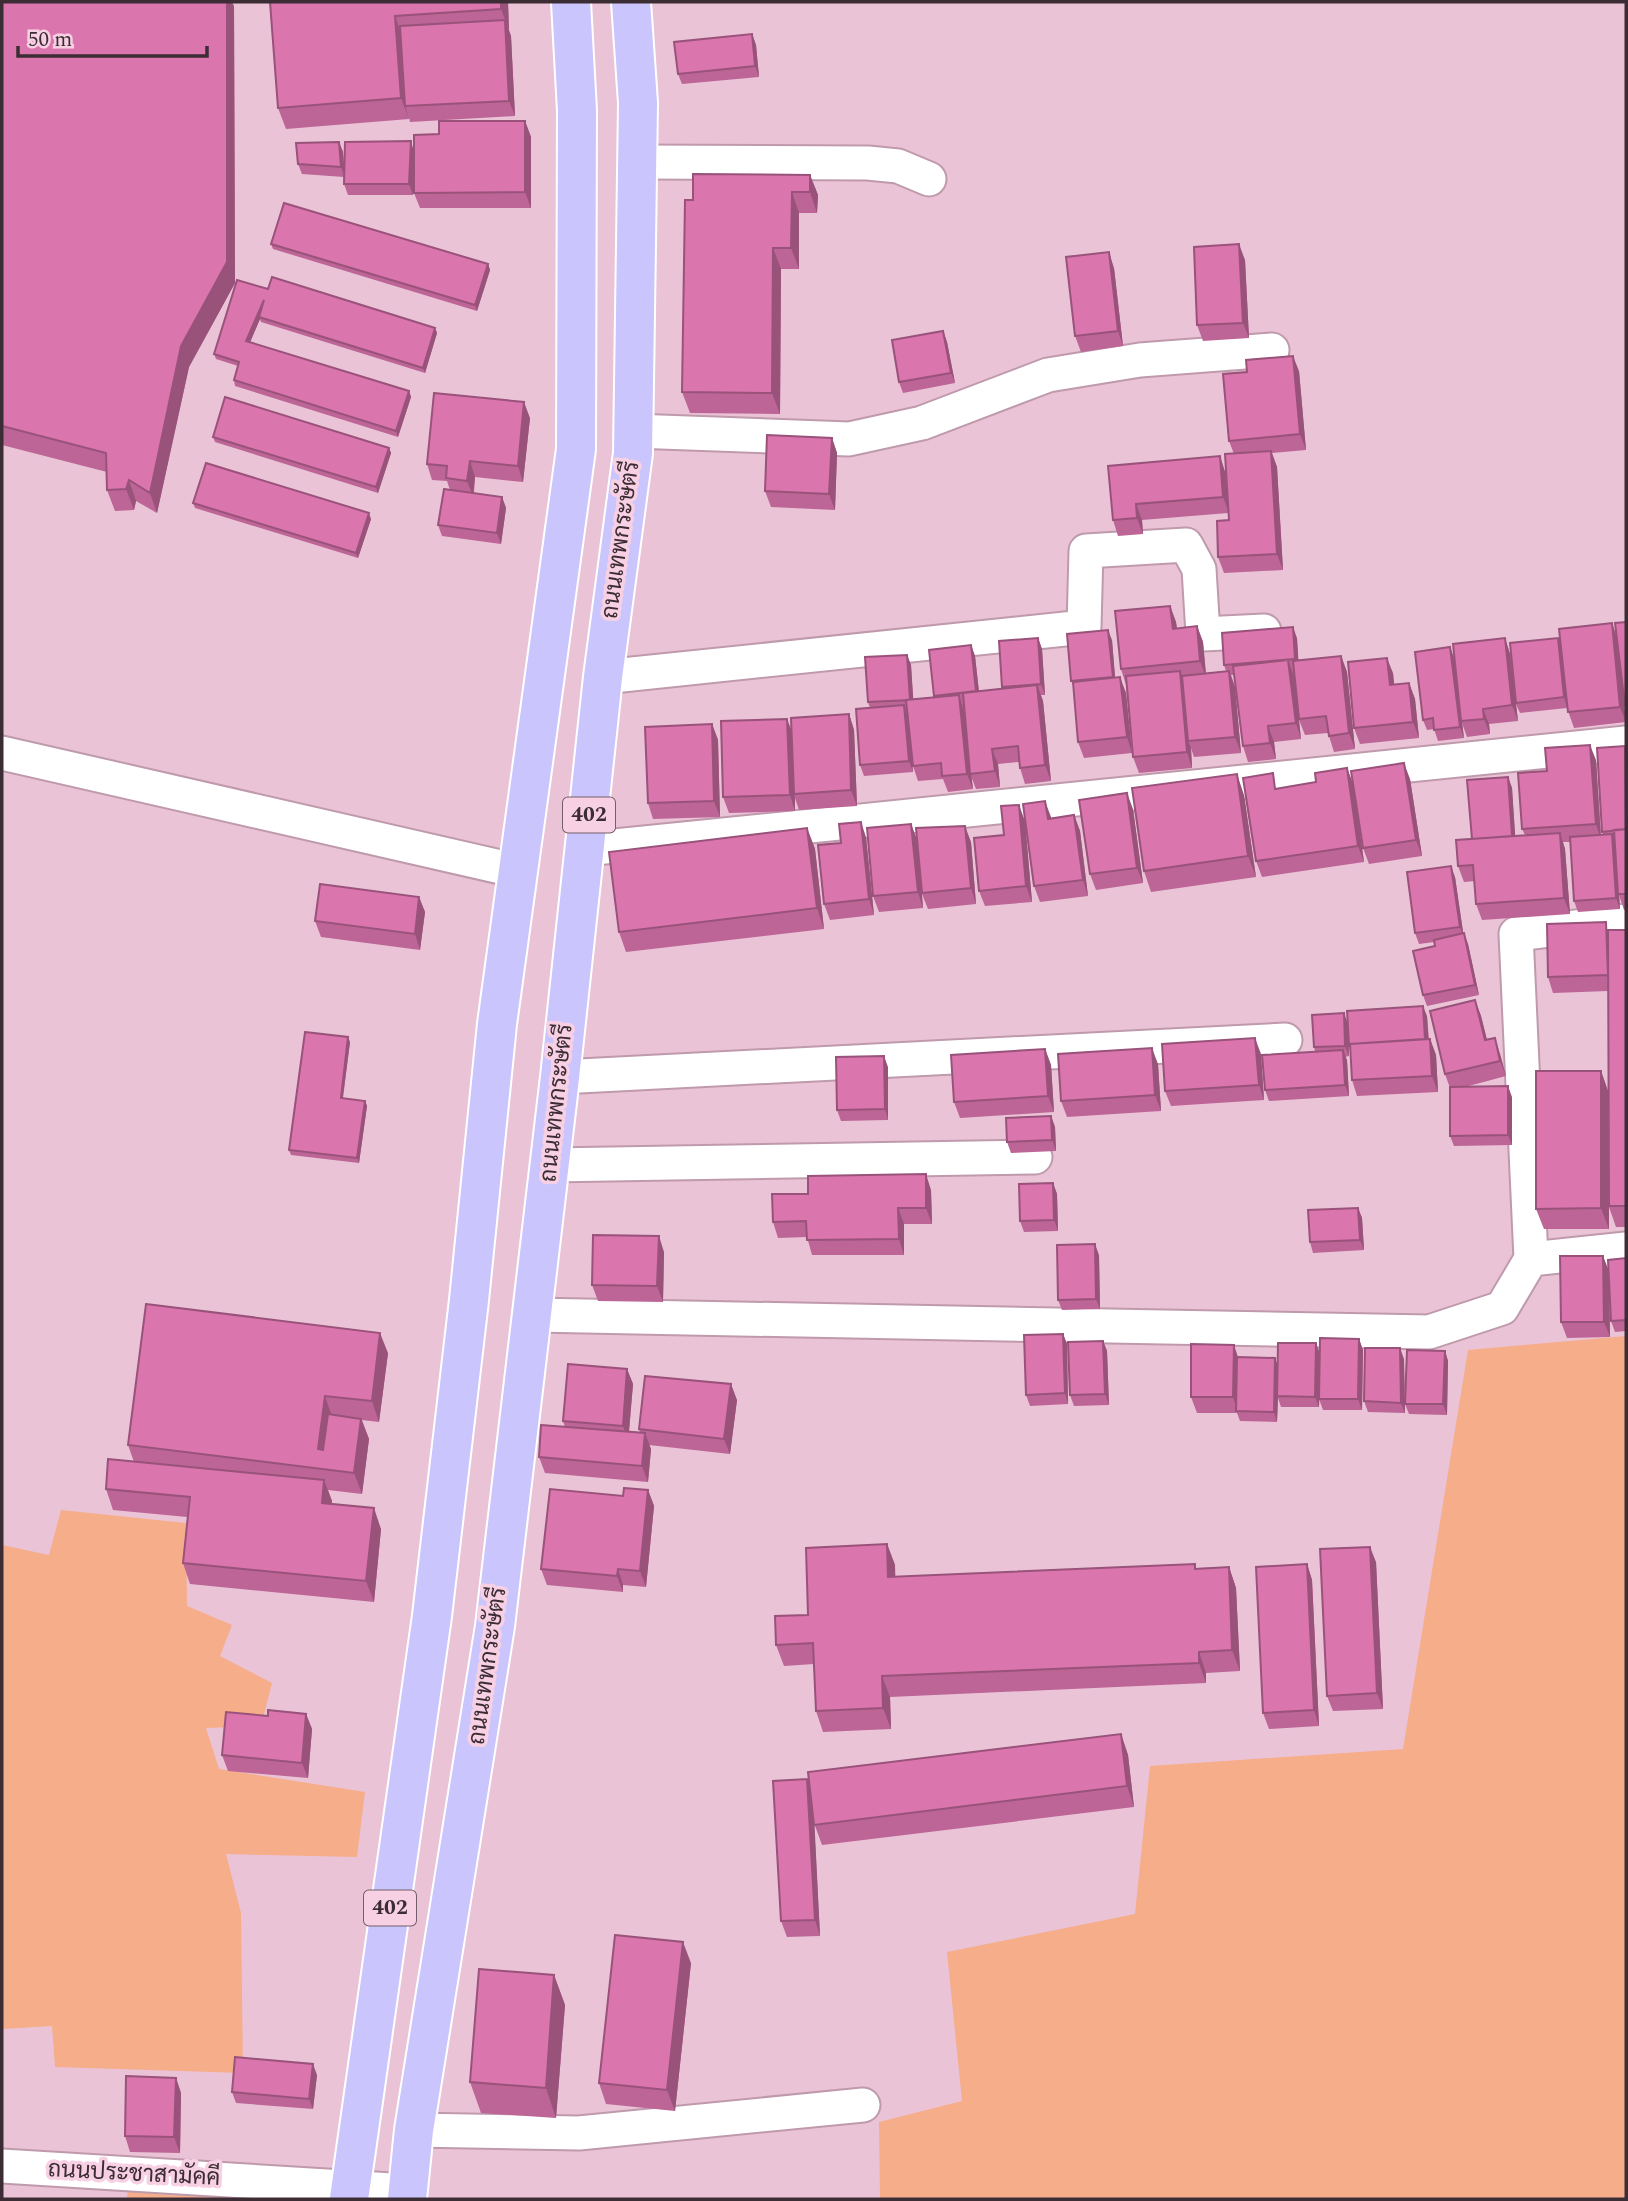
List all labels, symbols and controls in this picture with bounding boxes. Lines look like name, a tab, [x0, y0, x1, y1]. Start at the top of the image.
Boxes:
scale bar	[18, 14, 206, 58]
text: 50 m	[28, 24, 72, 56]
street label: ถนนเทพกระษัตรี	[593, 459, 649, 621]
road number: 402	[563, 798, 615, 832]
street label: ถนนเทพกระษัตรี	[531, 1022, 583, 1184]
street label: ถนนเทพกระษัตรี	[460, 1585, 516, 1747]
road number: 402	[364, 1890, 416, 1926]
street label: ถนนประชาสามัคคี	[47, 2152, 221, 2196]

